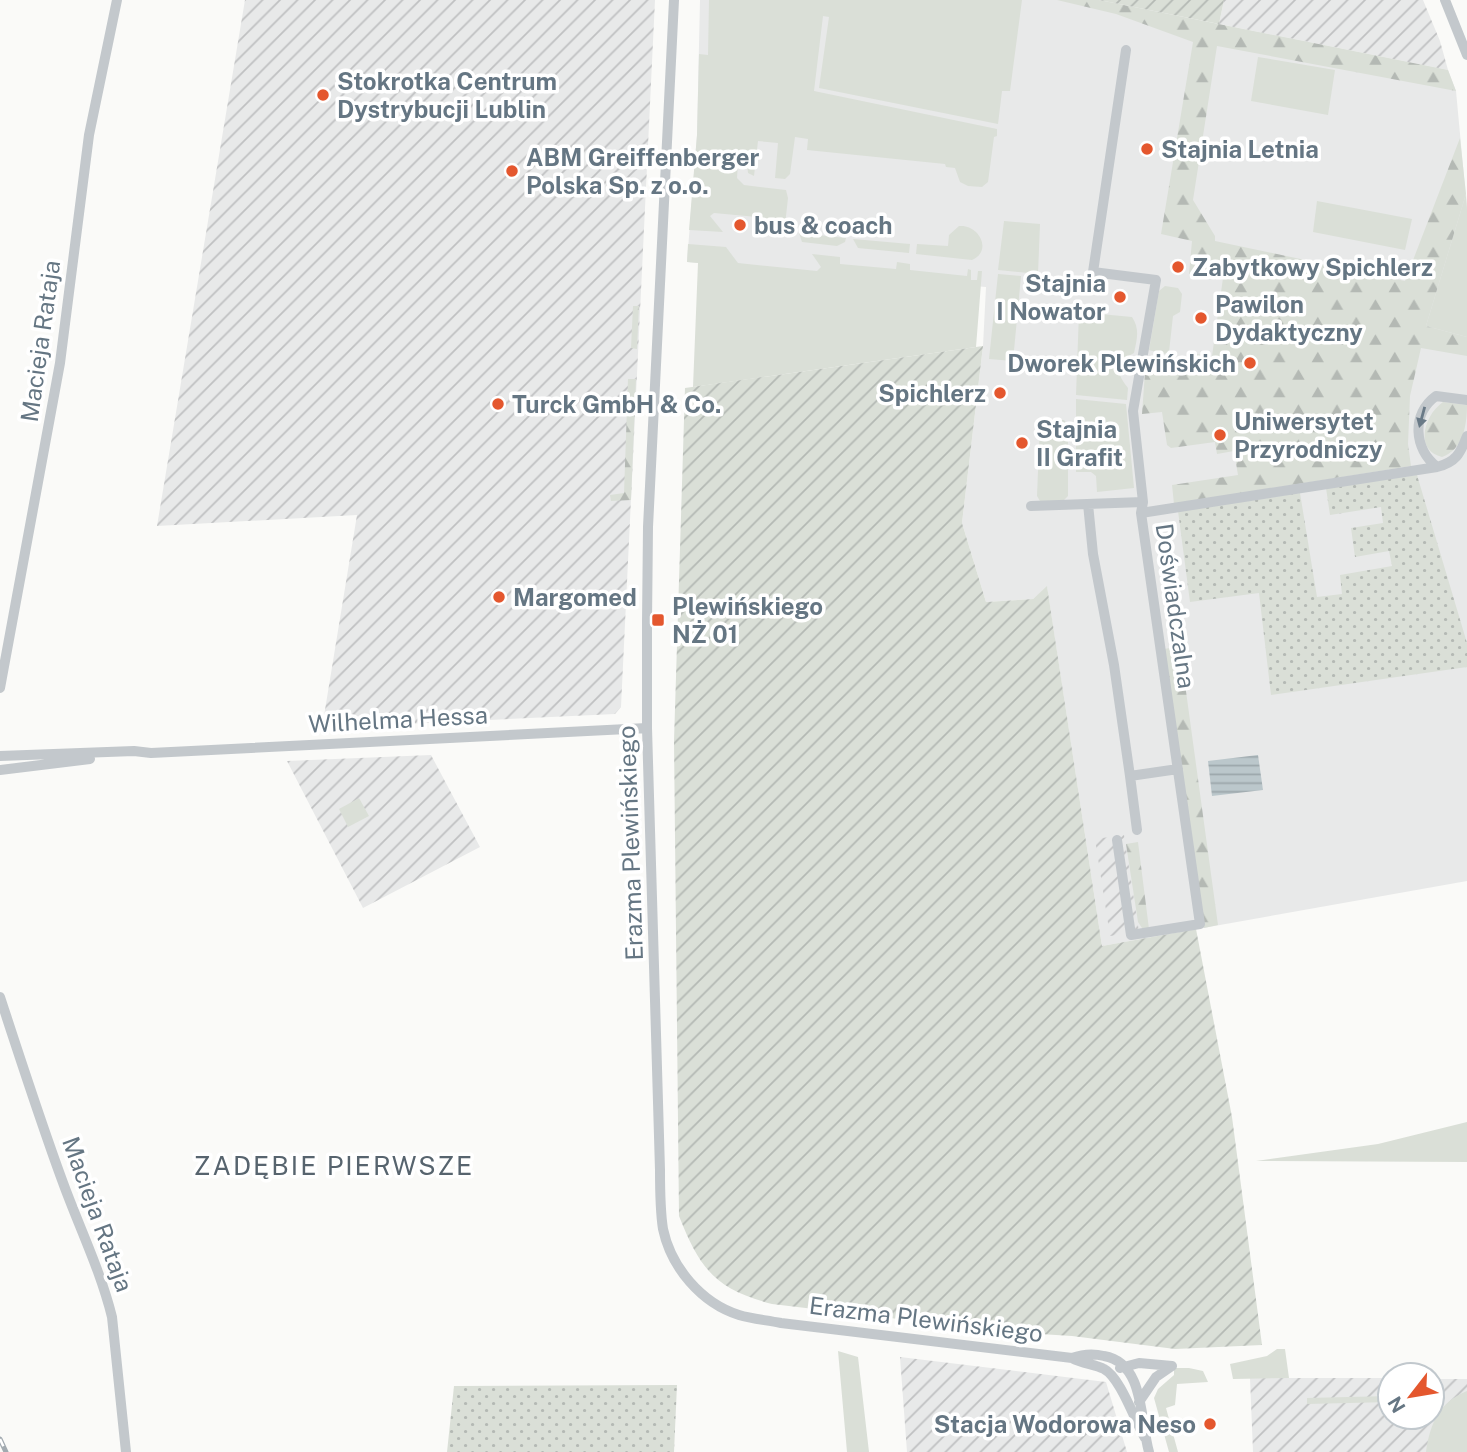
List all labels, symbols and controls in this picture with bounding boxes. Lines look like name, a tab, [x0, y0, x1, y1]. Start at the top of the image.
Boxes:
place label: Stokrotka Centrum Dystrybucji Lublin	[337, 67, 557, 123]
marker: Stokrotka Centrum Dystrybucji Lublin	[315, 87, 331, 103]
place label: Stajnia Letnia	[1161, 135, 1319, 163]
marker: Stajnia Letnia	[1139, 141, 1155, 157]
place label: ABM Greiffenberger Polska Sp. z o.o.	[526, 143, 759, 199]
marker: ABM Greiffenberger Polska Sp. z o.o.	[504, 163, 520, 179]
place label: bus & coach	[754, 211, 892, 239]
marker: bus & coach	[732, 217, 748, 233]
place label: Zabytkowy Spichlerz	[1192, 253, 1433, 281]
street label: Macieja Rataja	[15, 258, 65, 424]
marker: Zabytkowy Spichlerz	[1170, 259, 1186, 275]
place label: Stajnia I Nowator	[996, 269, 1106, 325]
marker: Stajnia I Nowator	[1112, 289, 1128, 305]
place label: Pawilon Dydaktyczny	[1215, 290, 1363, 346]
marker: Pawilon Dydaktyczny	[1193, 310, 1209, 326]
place label: Dworek Plewińskich	[1007, 349, 1236, 377]
marker: Dworek Plewińskich	[1242, 355, 1258, 371]
place label: Spichlerz	[878, 379, 986, 407]
marker: Spichlerz	[992, 385, 1008, 401]
place label: Turck GmbH & Co.	[512, 390, 722, 418]
marker: Turck GmbH & Co.	[490, 396, 506, 412]
one-way arrow	[1416, 406, 1427, 428]
place label: Uniwersytet Przyrodniczy	[1234, 407, 1383, 463]
place label: Stajnia II Grafit	[1036, 415, 1123, 471]
marker: Uniwersytet Przyrodniczy	[1212, 427, 1228, 443]
marker: Stajnia II Grafit	[1014, 435, 1030, 451]
street label: Doświadczalna	[1151, 522, 1201, 690]
place label: Margomed	[513, 583, 637, 611]
marker: Margomed	[491, 589, 507, 605]
place label: Plewińskiego NŻ 01	[672, 592, 823, 648]
marker: Plewińskiego NŻ 01	[650, 612, 666, 628]
street label: Wilhelma Hessa	[307, 700, 489, 738]
street label: Erazma Plewińskiego	[612, 725, 648, 961]
street label: Macieja Rataja	[57, 1133, 139, 1295]
district label: ZADĘBIE PIERWSZE	[194, 1150, 474, 1181]
street label: Erazma Plewińskiego	[808, 1291, 1044, 1347]
north arrow	[1376, 1361, 1446, 1431]
text: N	[1383, 1393, 1410, 1417]
place label: Stacja Wodorowa Neso	[934, 1410, 1196, 1438]
marker: Stacja Wodorowa Neso	[1202, 1416, 1218, 1432]

